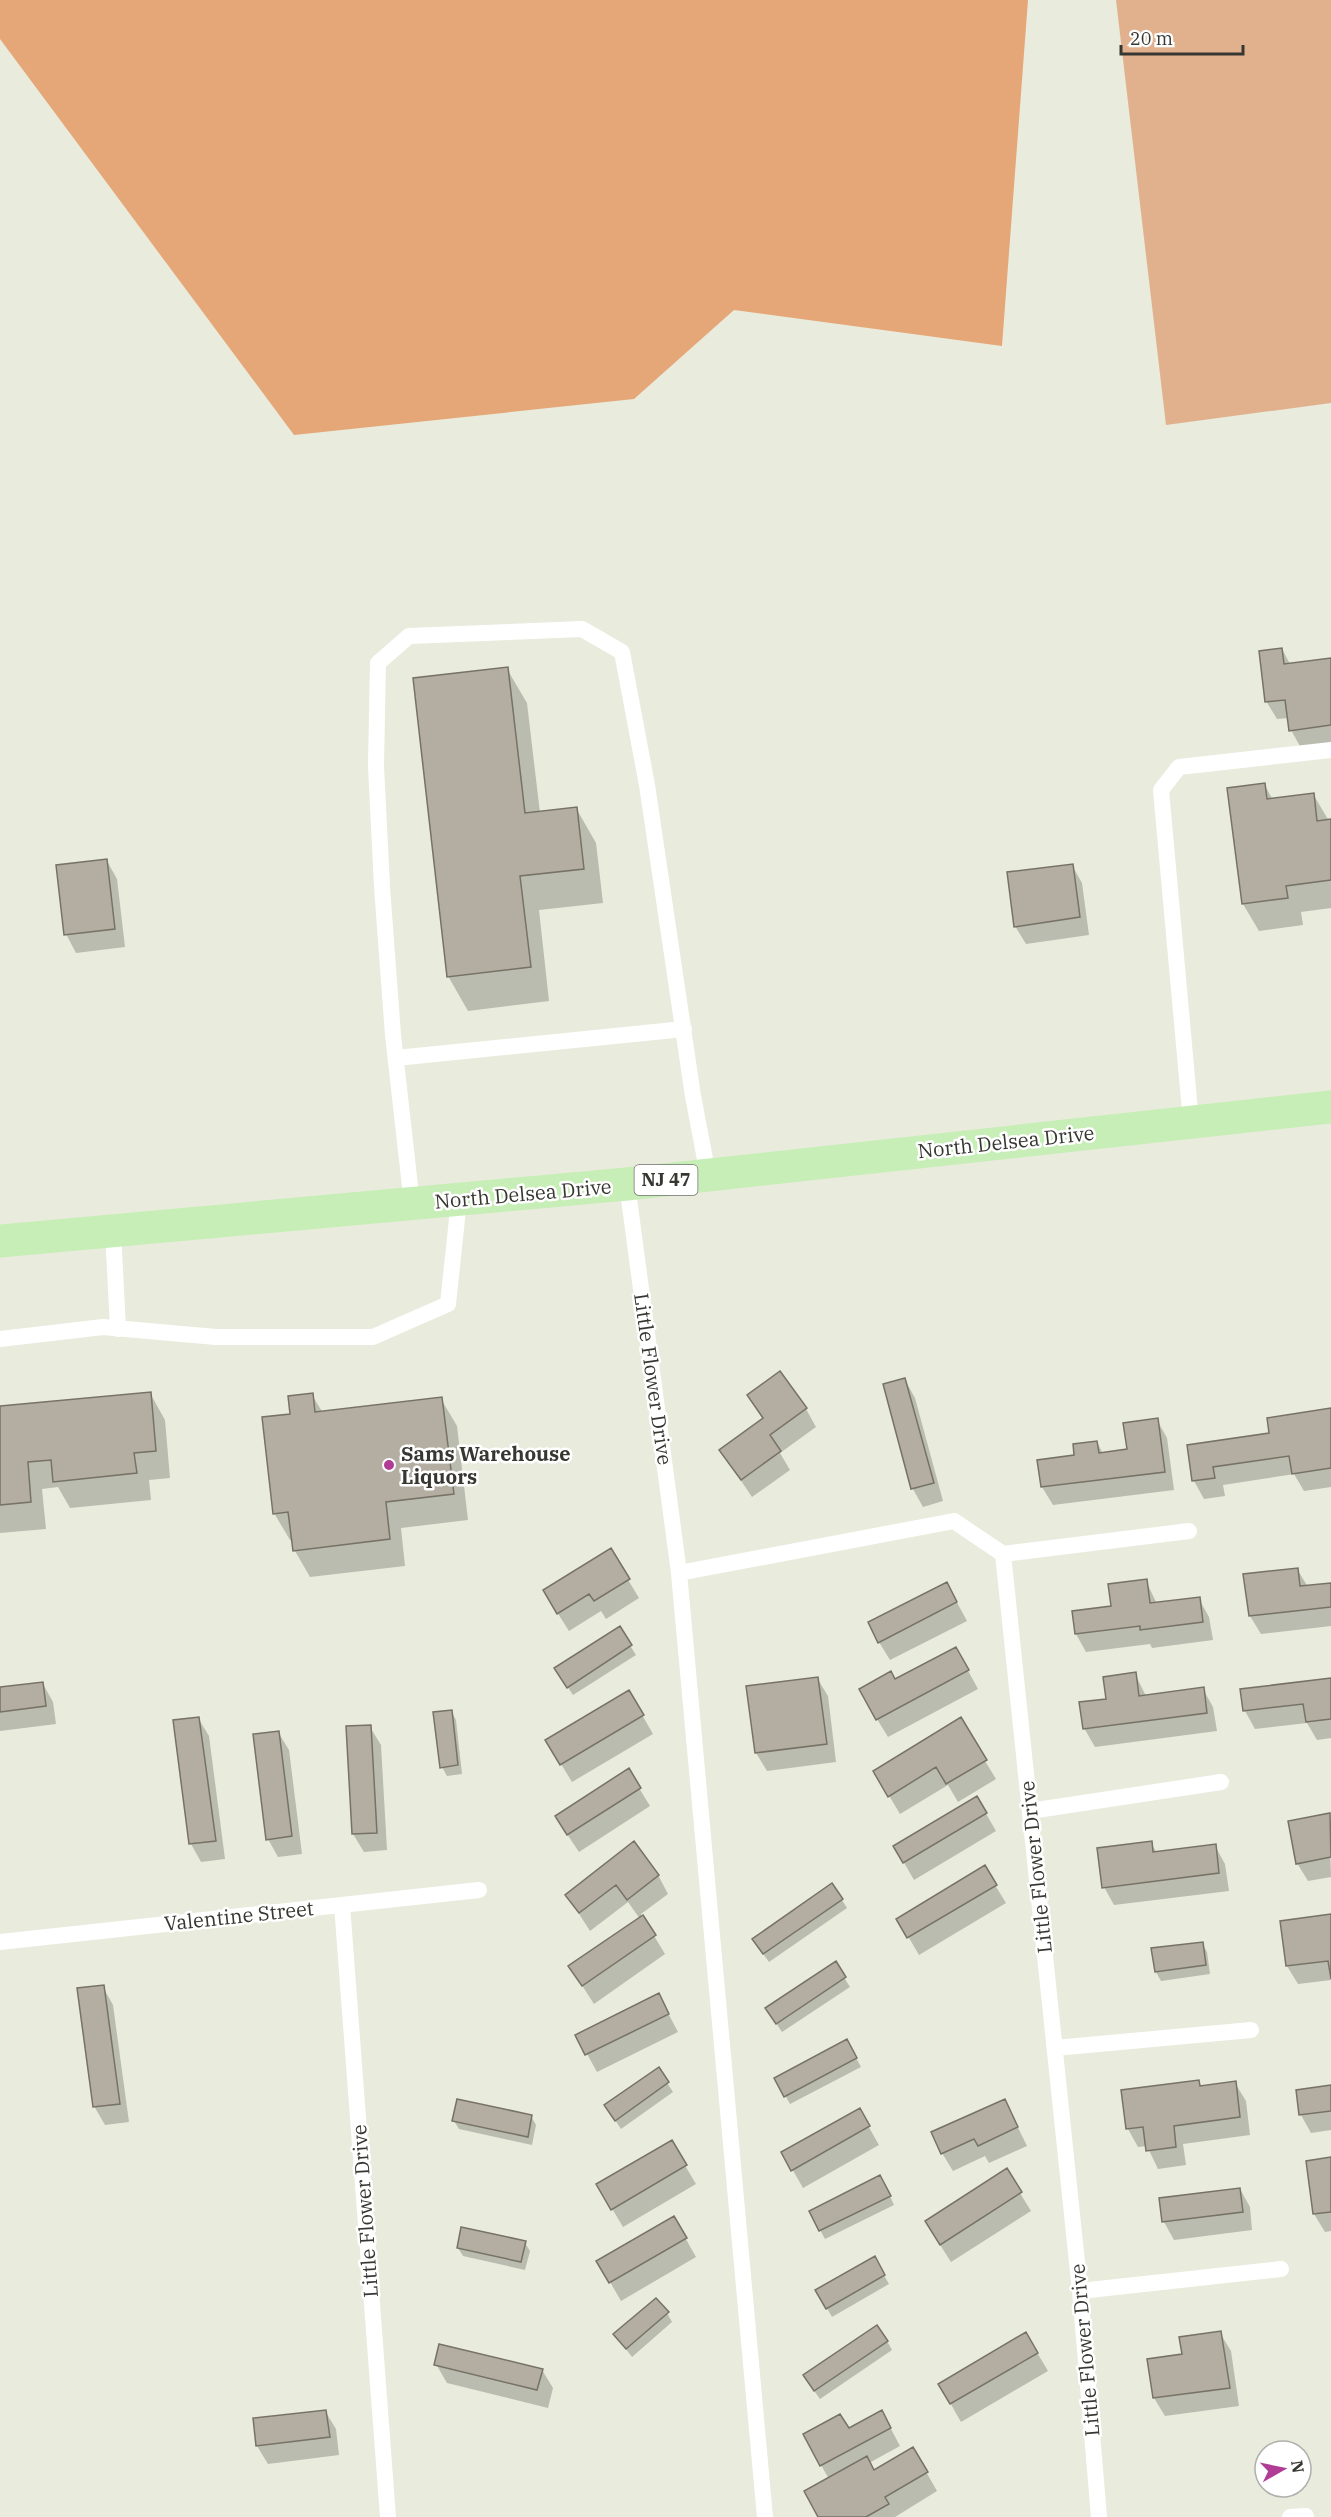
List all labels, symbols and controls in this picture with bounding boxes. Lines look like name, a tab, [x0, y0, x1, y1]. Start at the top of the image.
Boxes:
scale bar	[1121, 18, 1242, 56]
text: 20 m	[1130, 27, 1173, 50]
street label: North Delsea Drive	[916, 1119, 1096, 1164]
road number: NJ 47	[634, 1165, 698, 1195]
street label: North Delsea Drive	[433, 1172, 613, 1215]
street label: Little Flower Drive	[628, 1291, 679, 1467]
place label: Sams Warehouse Liquors	[401, 1440, 571, 1490]
marker: Sams Warehouse Liquors	[382, 1458, 396, 1472]
street label: Little Flower Drive	[1013, 1779, 1058, 1955]
street label: Valentine Street	[163, 1894, 315, 1937]
street label: Little Flower Drive	[345, 2124, 384, 2298]
street label: Little Flower Drive	[1064, 2263, 1105, 2438]
north arrow	[1253, 2439, 1313, 2499]
text: N	[1287, 2459, 1309, 2474]

